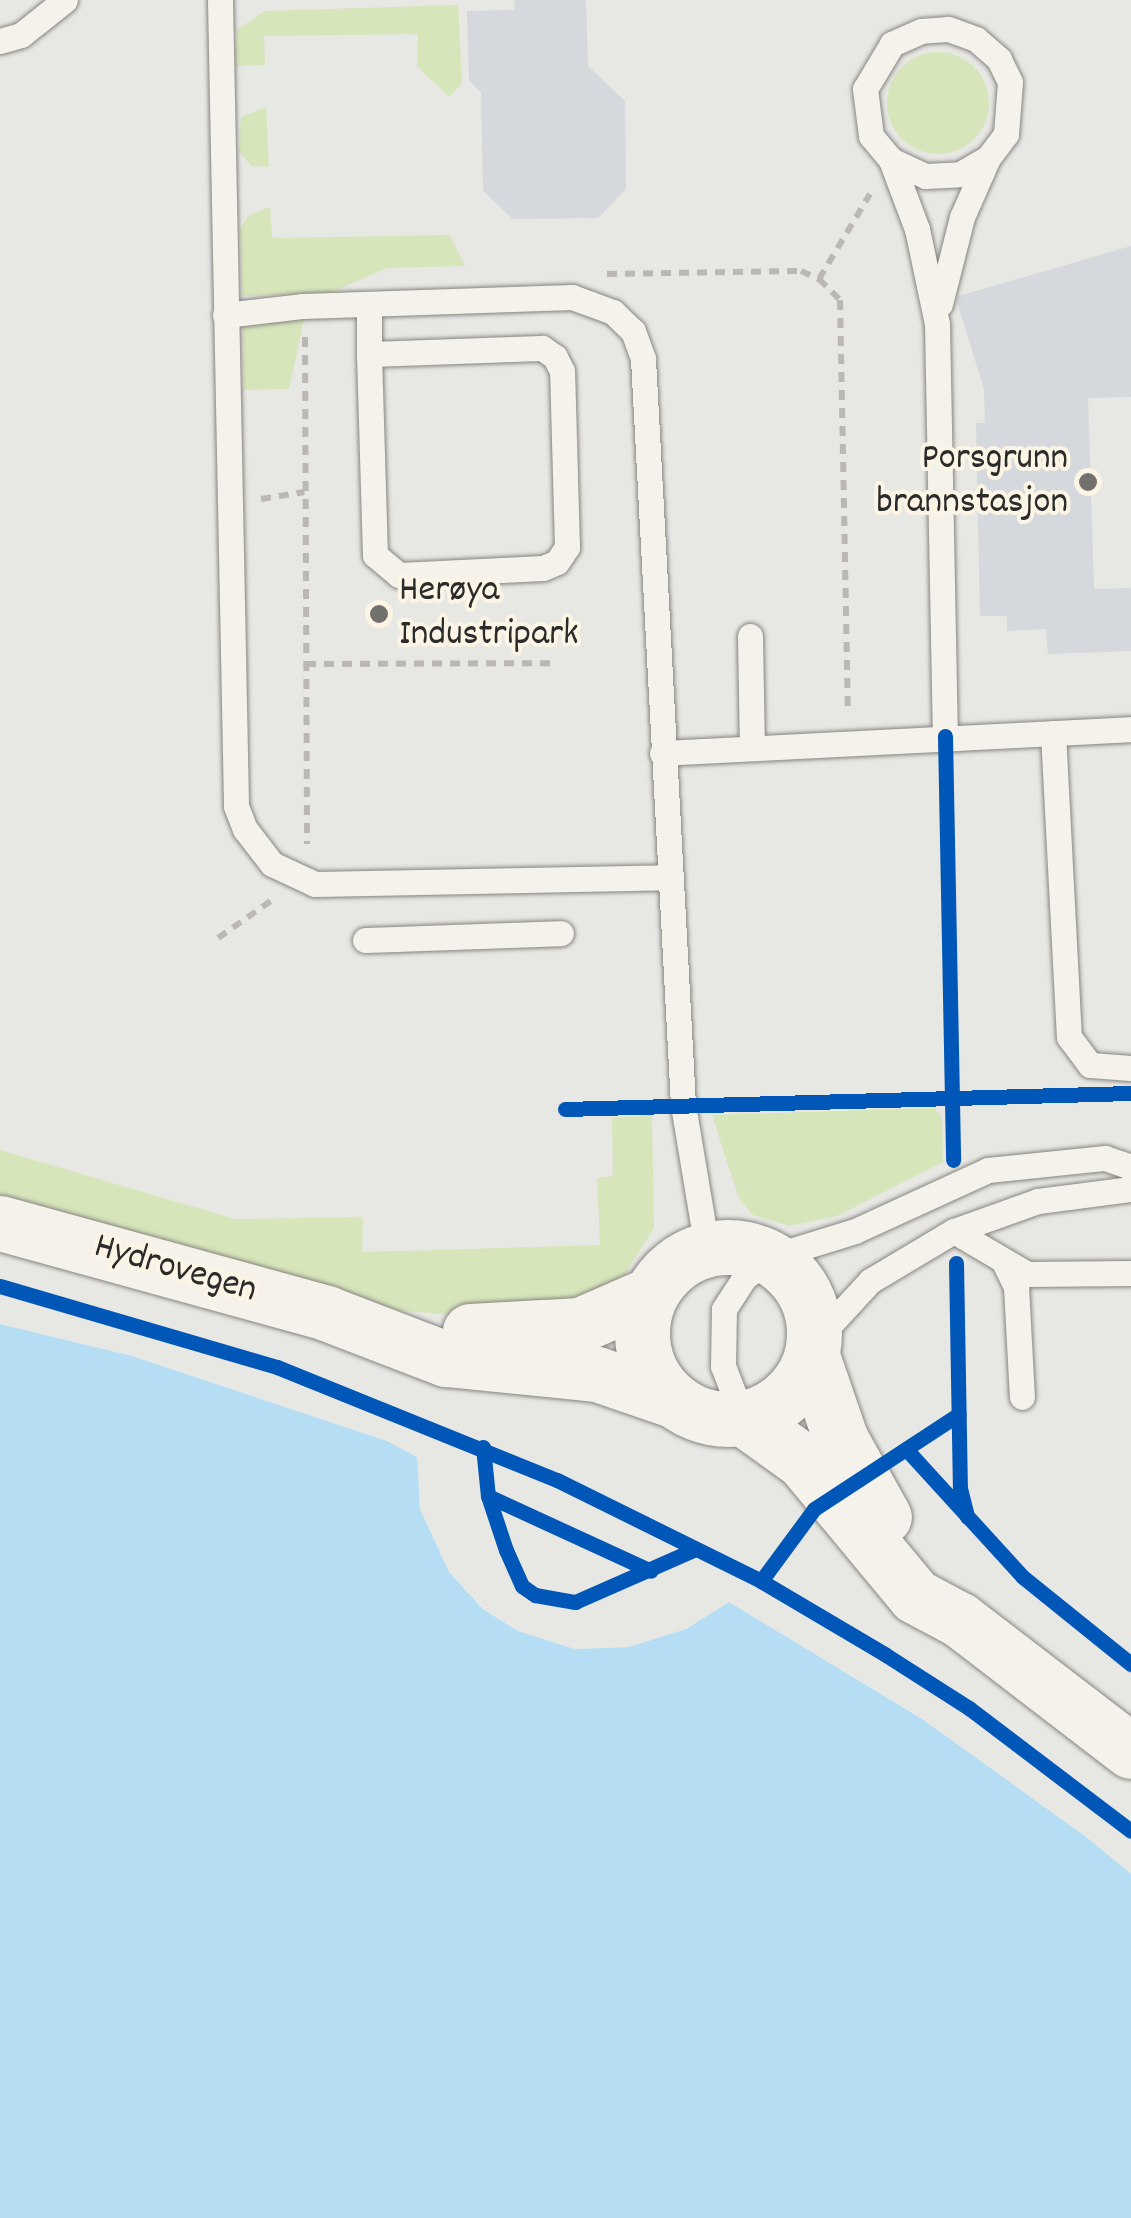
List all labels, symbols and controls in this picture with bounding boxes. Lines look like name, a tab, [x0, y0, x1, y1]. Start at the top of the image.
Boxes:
place label: Porsgrunn brannstasjon	[876, 437, 1068, 526]
marker: Porsgrunn brannstasjon	[1077, 471, 1099, 493]
place label: Herøya Industripark	[399, 569, 579, 658]
marker: Herøya Industripark	[368, 603, 390, 625]
street label: Hydrovegen	[88, 1225, 262, 1315]

